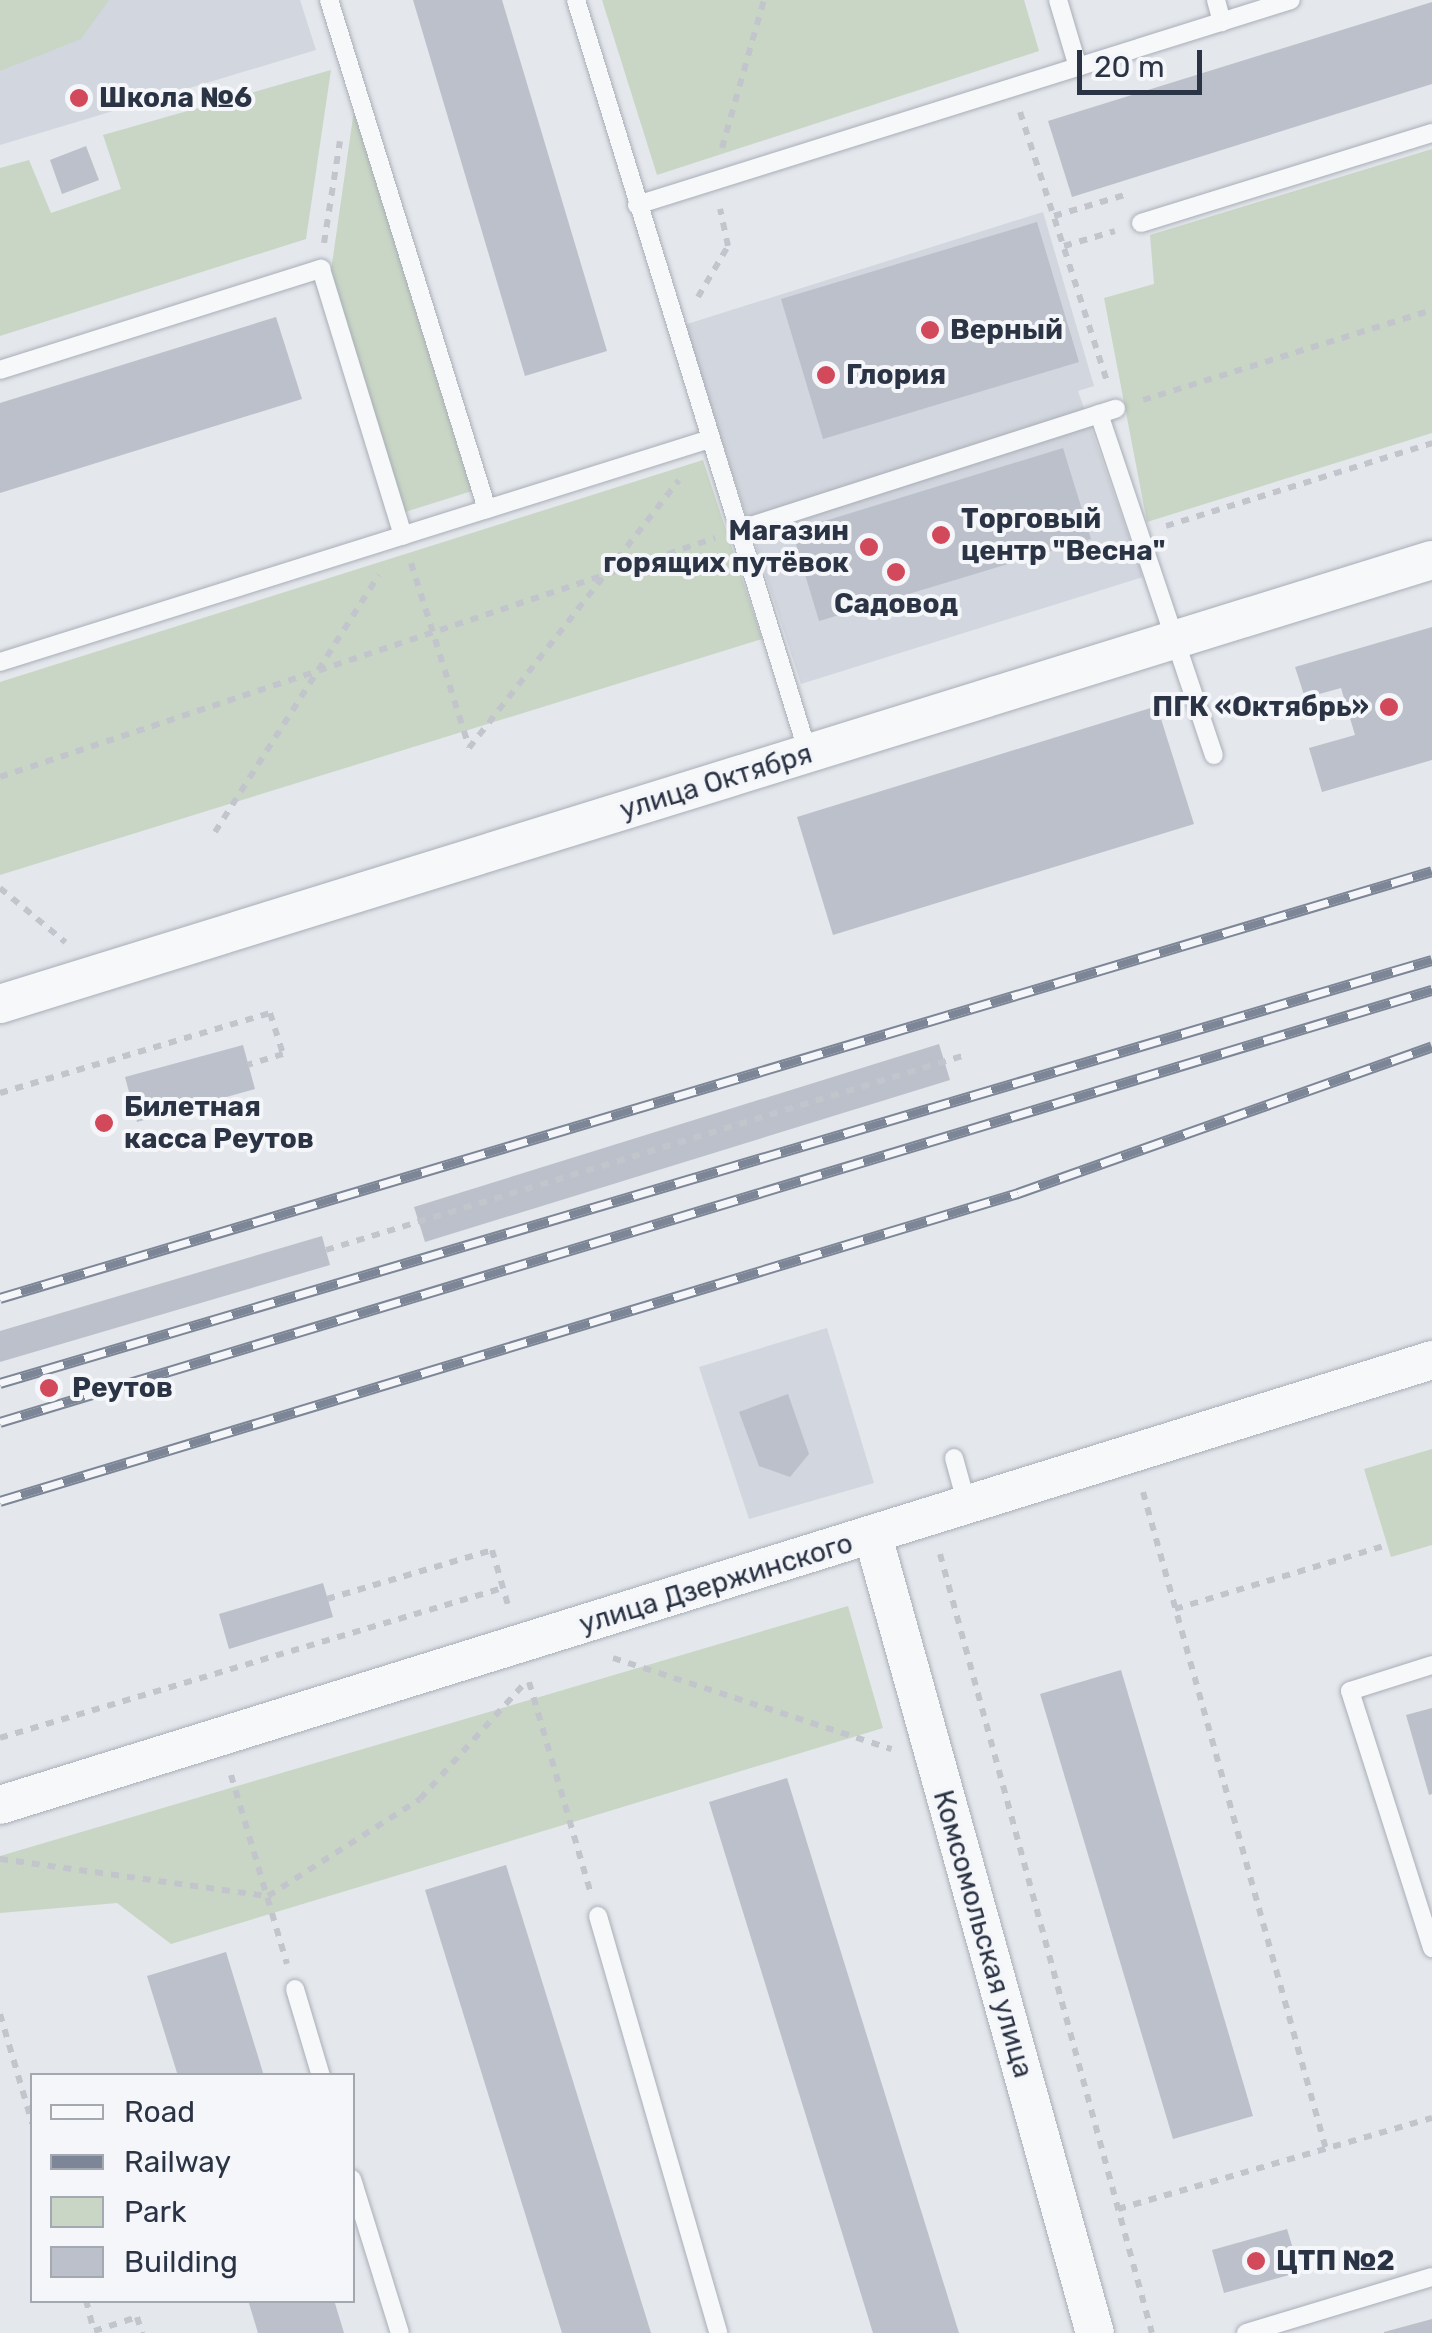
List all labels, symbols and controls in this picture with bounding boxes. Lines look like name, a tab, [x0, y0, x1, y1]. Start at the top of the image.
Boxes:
scale bar	[1082, 30, 1207, 92]
text: 20 m	[1094, 49, 1165, 85]
place label: Школа №6	[99, 81, 252, 115]
marker: Школа №6	[68, 87, 90, 109]
place label: Верный	[950, 313, 1063, 347]
marker: Верный	[919, 319, 941, 341]
place label: Глория	[846, 358, 946, 392]
marker: Глория	[815, 364, 837, 386]
place label: Торговый центр "Весна"	[961, 502, 1165, 568]
place label: Магазин горящих путёвок	[603, 514, 849, 580]
marker: Торговый центр "Весна"	[930, 524, 952, 546]
marker: Магазин горящих путёвок	[858, 536, 880, 558]
marker: Садовод	[885, 561, 907, 583]
place label: Садовод	[834, 587, 958, 621]
place label: ПГК «Октябрь»	[1152, 690, 1369, 724]
marker: ПГК «Октябрь»	[1378, 696, 1400, 718]
street label: улица Октября	[616, 737, 816, 827]
place label: Билетная касса Реутов	[124, 1090, 314, 1156]
marker: Билетная касса Реутов	[93, 1112, 115, 1134]
place label: Реутов	[72, 1371, 173, 1405]
marker: Реутов	[36, 1375, 62, 1401]
street label: улица Дзержинского	[575, 1526, 857, 1642]
street label: Комсомольская улица	[926, 1786, 1040, 2082]
legend	[30, 2073, 355, 2303]
text: Road	[124, 2094, 195, 2130]
text: Railway	[124, 2144, 231, 2180]
text: Park	[124, 2194, 186, 2230]
text: Building	[124, 2244, 238, 2280]
place label: ЦТП №2	[1276, 2244, 1395, 2278]
marker: ЦТП №2	[1245, 2250, 1267, 2272]

